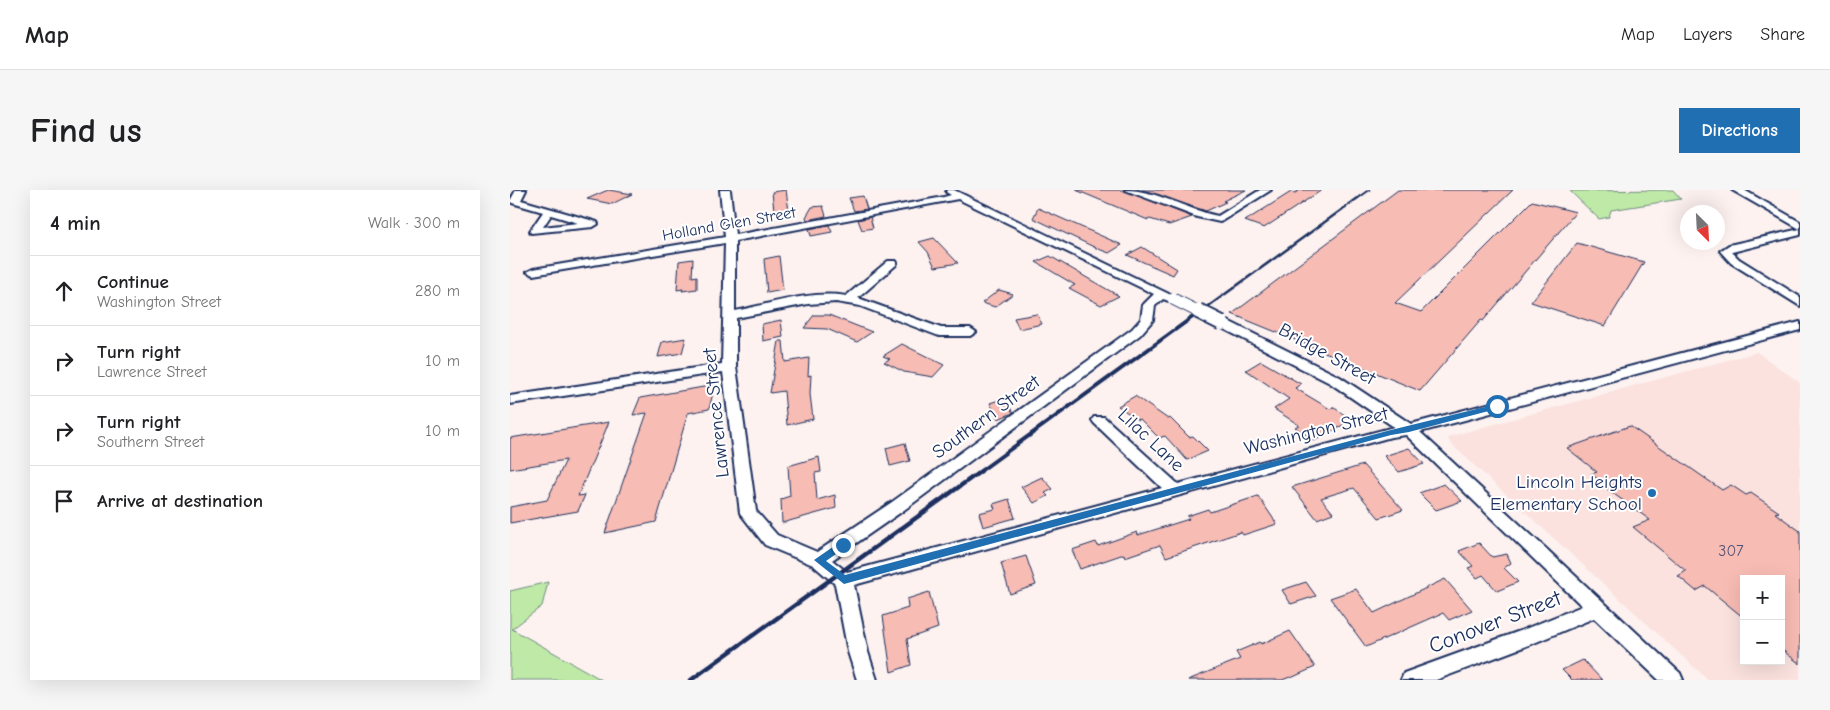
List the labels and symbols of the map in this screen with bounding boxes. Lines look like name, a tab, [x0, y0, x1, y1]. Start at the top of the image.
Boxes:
street label: Holland Glen Street	[661, 203, 798, 245]
north arrow	[1680, 205, 1725, 250]
street label: Bridge Street	[1275, 318, 1380, 390]
street label: Lawrence Street	[698, 347, 734, 479]
street label: Southern Street	[928, 370, 1044, 463]
route start	[1486, 395, 1509, 418]
street label: Washington Street	[1242, 402, 1391, 459]
street label: Lilac Lane	[1113, 404, 1189, 476]
place label: Lincoln Heights Elementary School	[1490, 471, 1642, 515]
marker: Lincoln Heights Elementary School	[1646, 487, 1658, 499]
route end	[832, 534, 855, 557]
house number: 307	[1718, 542, 1744, 560]
street label: Conover Street	[1425, 585, 1566, 659]

